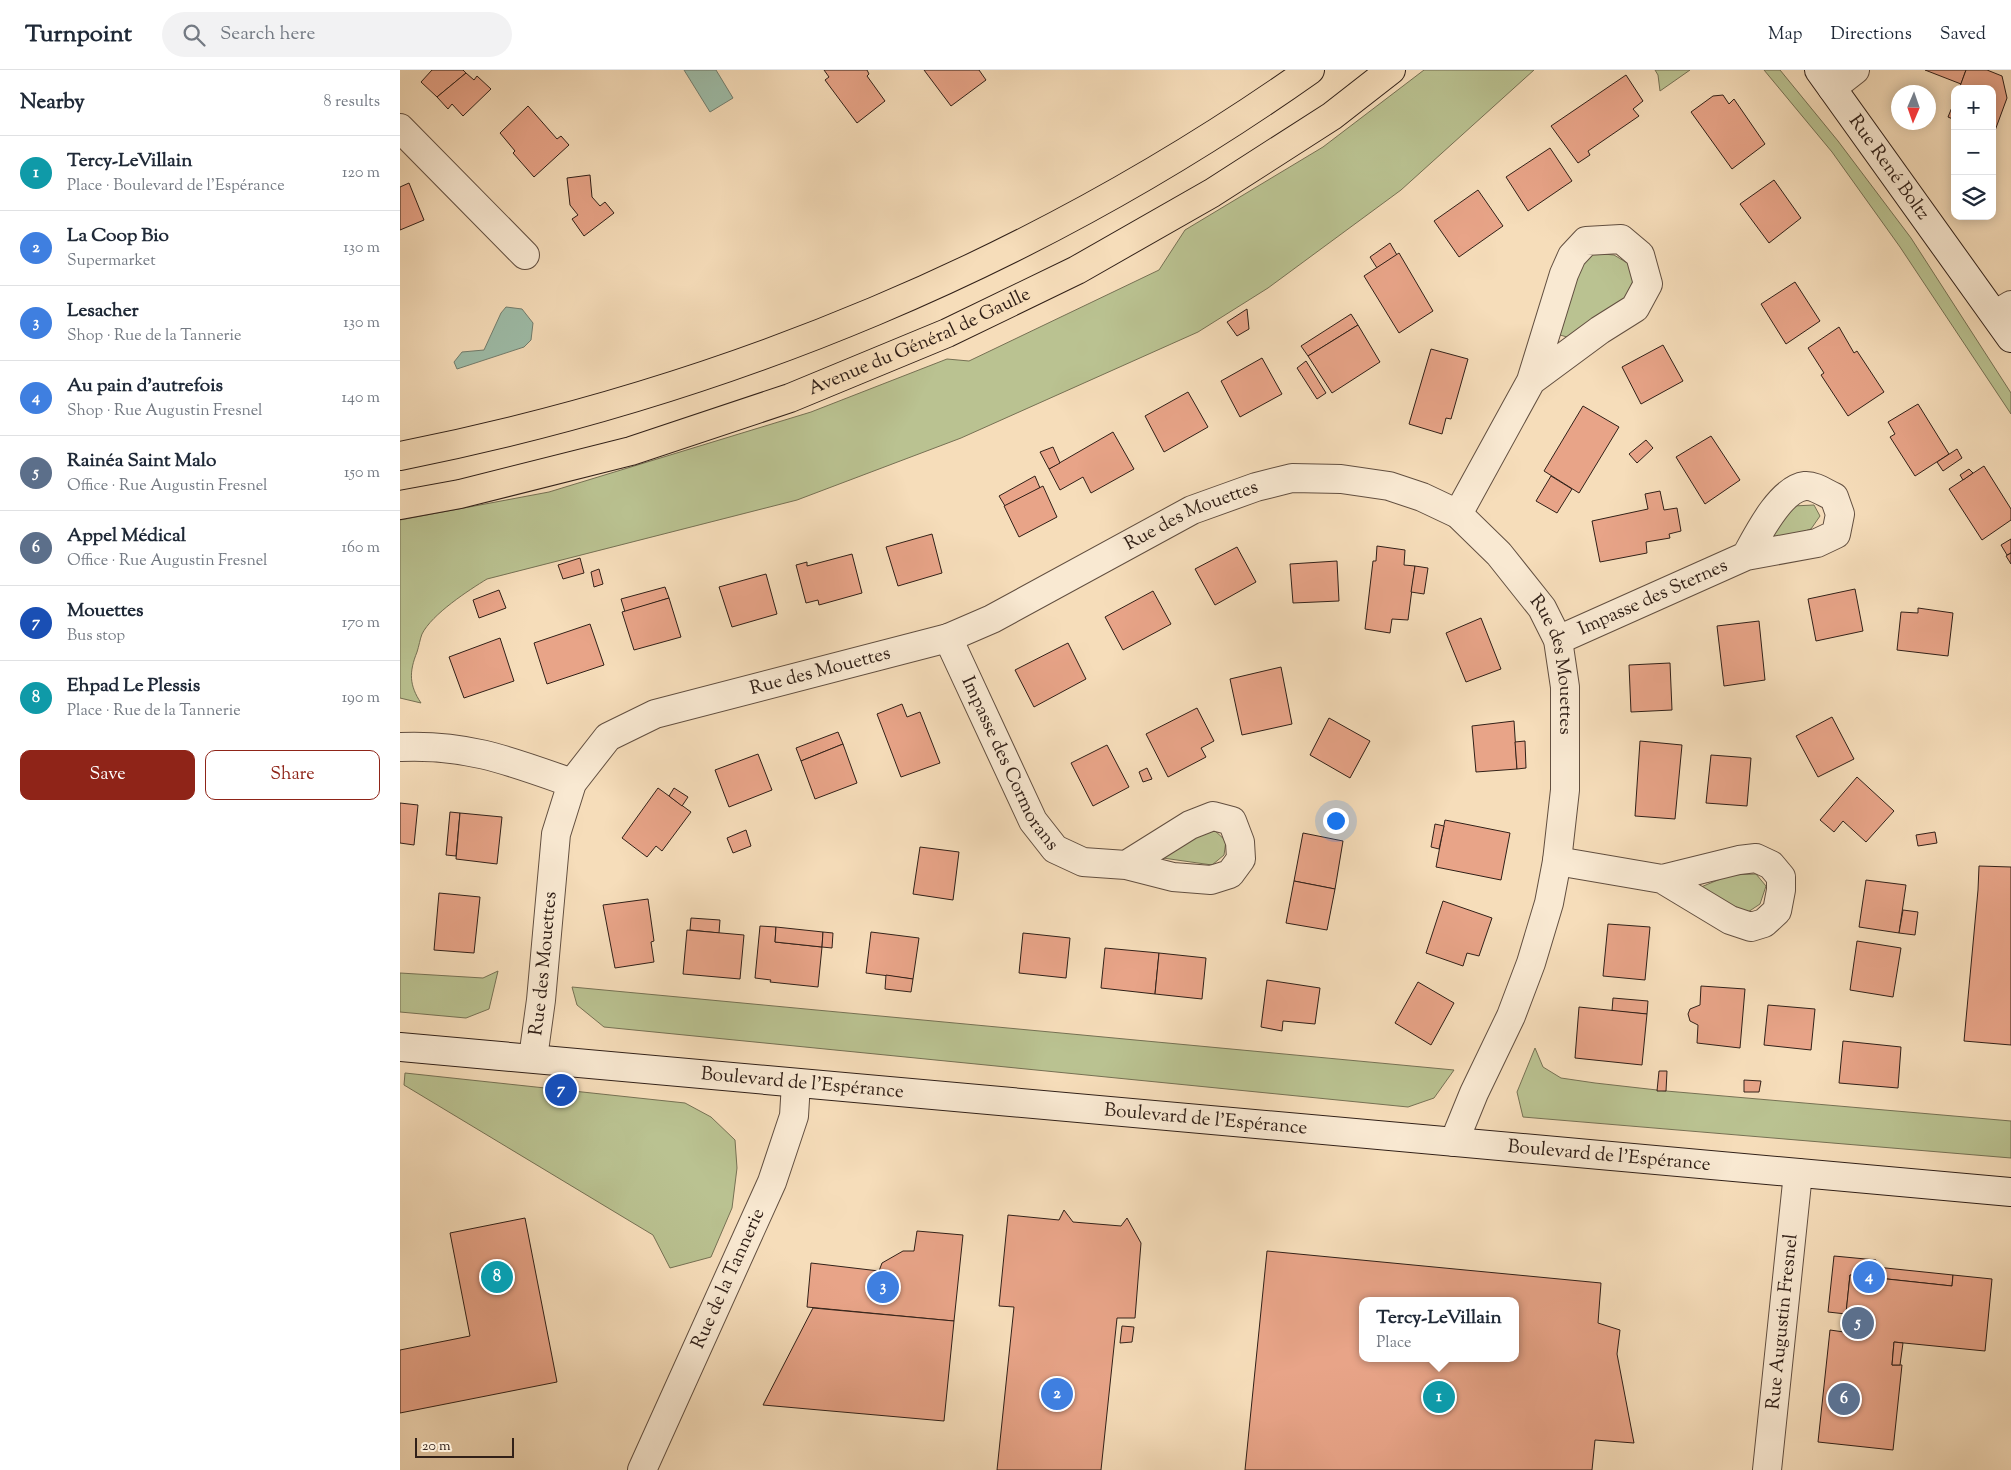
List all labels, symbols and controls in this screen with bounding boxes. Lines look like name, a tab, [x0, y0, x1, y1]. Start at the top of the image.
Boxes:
search box	[162, 12, 512, 57]
text: Turnpoint	[25, 18, 132, 52]
icon: search	[180, 21, 208, 49]
text: Search here	[220, 21, 315, 48]
text: Map	[1768, 22, 1803, 48]
text: Directions	[1831, 22, 1912, 48]
text: Saved	[1940, 22, 1986, 48]
north arrow	[1891, 85, 1936, 130]
map controls	[1951, 85, 1996, 220]
button: +	[1951, 85, 1996, 130]
text: Nearby	[20, 88, 85, 118]
text: 8 results	[324, 91, 380, 114]
street label: Rue René Boltz	[1842, 109, 1936, 226]
button: −	[1951, 130, 1996, 175]
text: Tercy-LeVillain	[67, 148, 193, 175]
text: 1	[33, 162, 39, 185]
text: 120 m	[342, 162, 380, 185]
text: Place · Boulevard de l'Espérance	[67, 175, 285, 198]
button: layers	[1951, 175, 1996, 220]
text: La Coop Bio	[67, 223, 169, 250]
text: 2	[32, 237, 40, 260]
text: 130 m	[343, 237, 380, 260]
text: Supermarket	[67, 250, 156, 273]
street label: Avenue du Général de Gaulle	[804, 281, 1035, 403]
text: Lesacher	[67, 298, 139, 325]
text: 3	[33, 312, 39, 335]
text: 130 m	[343, 312, 380, 335]
text: Shop · Rue de la Tannerie	[67, 325, 242, 348]
text: Au pain d'autrefois	[67, 373, 223, 400]
text: 4	[32, 387, 40, 410]
text: 140 m	[342, 387, 380, 410]
text: Shop · Rue Augustin Fresnel	[67, 400, 263, 423]
text: Rainéa Saint Malo	[67, 448, 216, 475]
text: 5	[33, 462, 39, 485]
text: 150 m	[344, 462, 380, 485]
street label: Rue des Mouettes	[1120, 474, 1262, 558]
text: Office · Rue Augustin Fresnel	[67, 475, 268, 498]
text: Appel Médical	[67, 523, 186, 550]
text: 6	[32, 537, 40, 560]
text: 160 m	[342, 537, 380, 560]
text: Office · Rue Augustin Fresnel	[67, 550, 268, 573]
street label: Impasse des Sternes	[1574, 552, 1732, 643]
street label: Rue des Mouettes	[1523, 589, 1579, 735]
text: Mouettes	[67, 598, 144, 625]
text: 7	[32, 612, 40, 635]
text: 170 m	[342, 612, 380, 635]
text: Bus stop	[67, 625, 125, 648]
street label: Rue des Mouettes	[747, 640, 893, 702]
street label: Impasse des Cormorans	[954, 672, 1065, 857]
text: Ehpad Le Plessis	[67, 673, 200, 700]
text: 8	[32, 687, 40, 710]
text: 190 m	[342, 687, 380, 710]
text: Place · Rue de la Tannerie	[67, 700, 241, 723]
button: Save	[20, 750, 195, 800]
button: Share	[205, 750, 380, 800]
your location	[1323, 808, 1349, 834]
street label: Rue des Mouettes	[523, 891, 564, 1037]
street label: Boulevard de l'Espérance	[700, 1061, 905, 1106]
pin: 7	[545, 1071, 577, 1109]
street label: Boulevard de l'Espérance	[1103, 1097, 1309, 1142]
street label: Boulevard de l'Espérance	[1506, 1133, 1712, 1178]
street label: Rue de la Tannerie	[685, 1204, 772, 1353]
street label: Rue Augustin Fresnel	[1760, 1233, 1805, 1411]
pin: 8	[481, 1258, 513, 1296]
pin: 4	[1853, 1258, 1885, 1296]
pin: 3	[867, 1268, 899, 1306]
popup	[1359, 1297, 1519, 1362]
pin: 5	[1842, 1304, 1874, 1342]
text: Tercy-LeVillain	[1376, 1305, 1502, 1332]
text: Place	[1376, 1332, 1412, 1355]
pin: 2	[1041, 1375, 1073, 1413]
pin: 1	[1423, 1378, 1455, 1416]
pin: 6	[1828, 1380, 1860, 1418]
scale bar	[415, 1435, 514, 1458]
text: 20 m	[422, 1437, 451, 1457]

